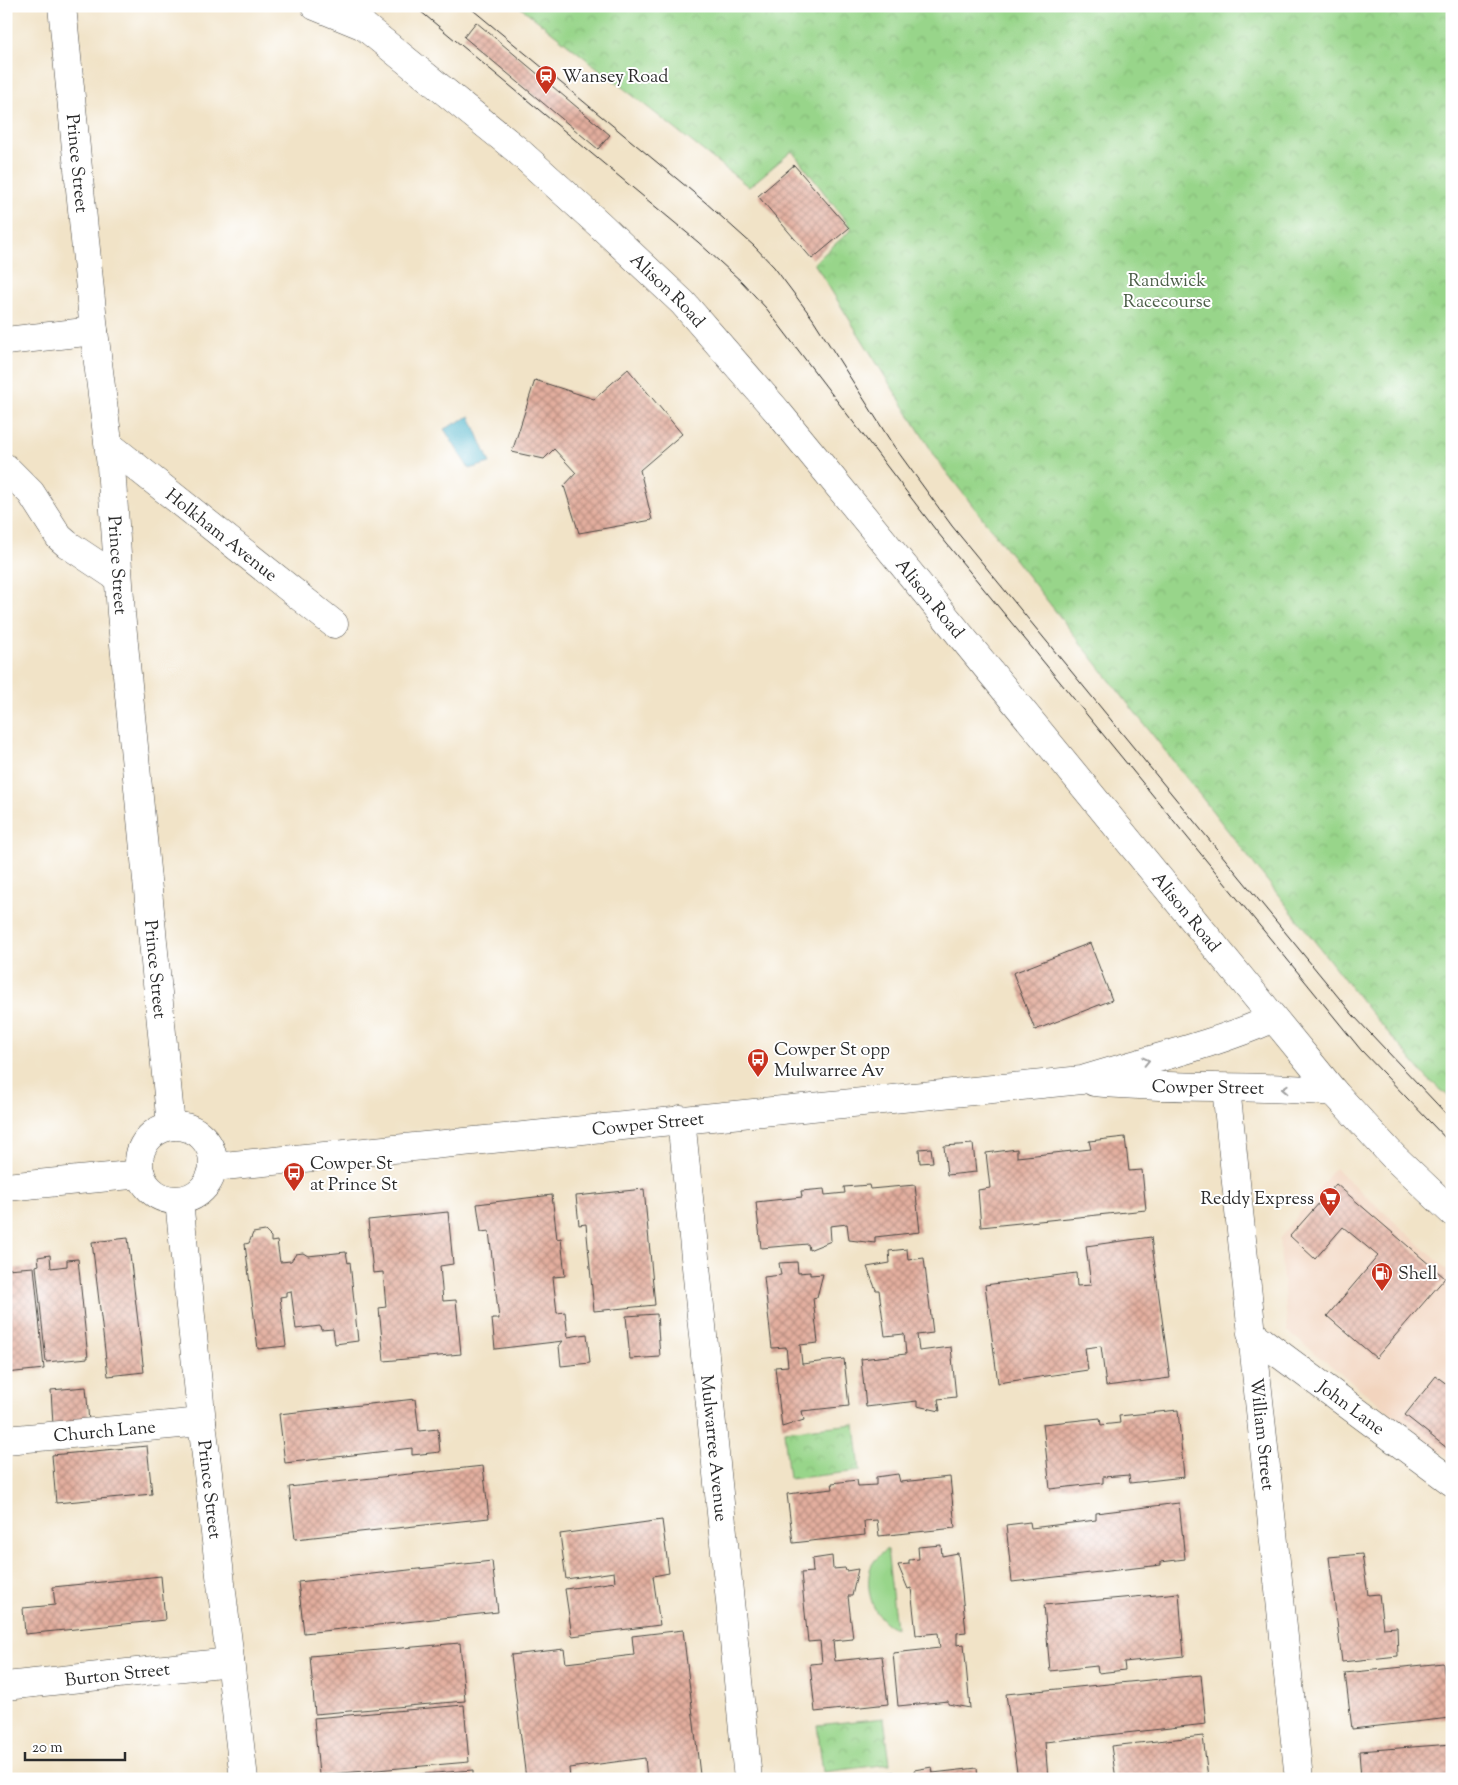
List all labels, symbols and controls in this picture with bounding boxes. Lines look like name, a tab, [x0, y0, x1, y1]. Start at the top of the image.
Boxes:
station icon: Wansey Road	[534, 64, 558, 95]
place label: Wansey Road	[562, 65, 668, 91]
street label: Prince Street	[58, 113, 93, 214]
street label: Alison Road	[623, 248, 710, 334]
park label: Randwick Racecourse	[1123, 269, 1211, 316]
street label: Holkham Avenue	[159, 483, 282, 589]
street label: Prince Street	[99, 515, 132, 616]
street label: Alison Road	[888, 554, 969, 645]
street label: Alison Road	[1144, 867, 1226, 959]
street label: Prince Street	[136, 919, 171, 1020]
place label: Cowper St opp Mulwarree Av	[774, 1038, 890, 1085]
bus stop icon: Cowper St opp Mulwarree Av	[746, 1047, 770, 1078]
one-way arrow	[1141, 1056, 1150, 1067]
street label: Cowper Street	[1151, 1075, 1264, 1103]
one-way arrow	[1281, 1083, 1289, 1094]
street label: Cowper Street	[591, 1107, 705, 1144]
place label: Cowper St at Prince St	[310, 1152, 398, 1199]
bus stop icon: Cowper St at Prince St	[282, 1161, 306, 1192]
supermarket icon: Reddy Express	[1318, 1186, 1342, 1217]
place label: Reddy Express	[1201, 1187, 1314, 1213]
fuel station icon: Shell	[1370, 1261, 1394, 1292]
place label: Shell	[1398, 1262, 1437, 1288]
street label: Mulwarree Avenue	[692, 1374, 733, 1523]
street label: John Lane	[1310, 1375, 1389, 1443]
street label: William Street	[1242, 1377, 1279, 1492]
street label: Church Lane	[53, 1415, 157, 1451]
street label: Prince Street	[189, 1439, 227, 1540]
street label: Burton Street	[64, 1658, 171, 1695]
scale bar	[25, 1730, 125, 1762]
text: 20 m	[32, 1738, 63, 1759]

